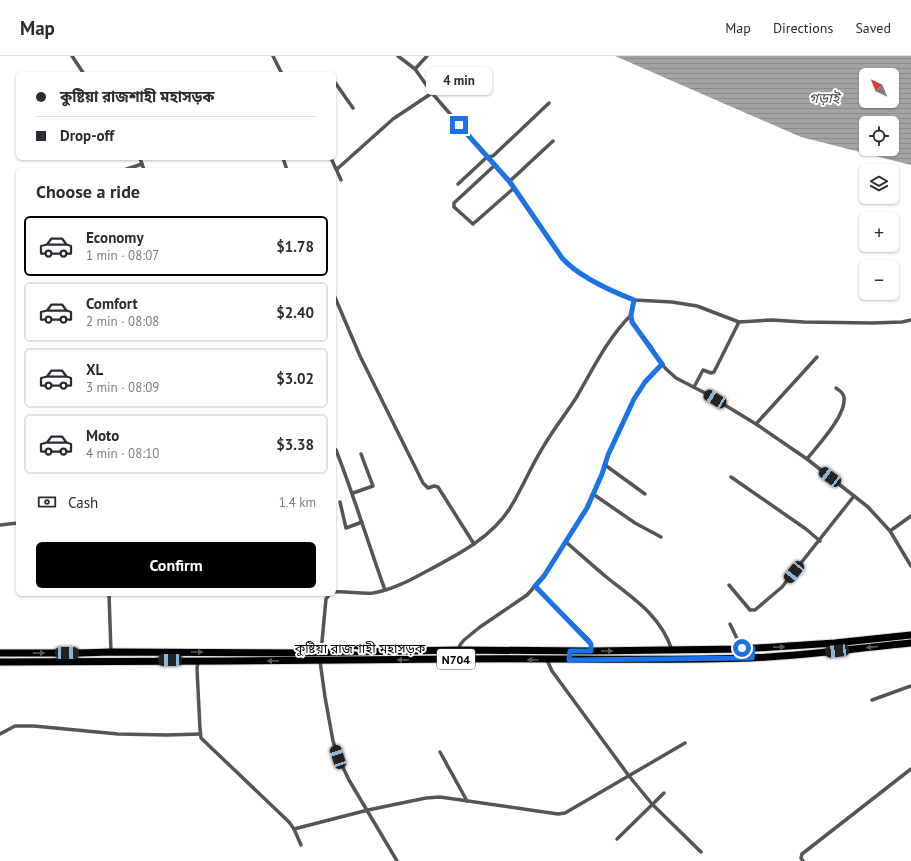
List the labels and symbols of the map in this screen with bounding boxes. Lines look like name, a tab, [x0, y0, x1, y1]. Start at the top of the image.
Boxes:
callout: 4 min	[426, 67, 492, 95]
north arrow	[859, 68, 899, 108]
water label: গড়াই	[809, 89, 842, 107]
route end	[450, 116, 468, 134]
car	[702, 388, 728, 410]
car	[817, 465, 843, 489]
car	[782, 559, 806, 585]
route start	[733, 639, 751, 657]
street label: কুষ্টিয়া রাজশাহী মহাসড়ক	[294, 640, 426, 657]
one-way arrow	[773, 644, 786, 650]
car	[824, 644, 850, 658]
one-way arrow	[866, 644, 878, 650]
car	[55, 647, 79, 659]
one-way arrow	[601, 648, 614, 654]
one-way arrow	[191, 649, 204, 655]
road number: N704	[437, 649, 475, 669]
one-way arrow	[33, 650, 46, 656]
car	[158, 654, 182, 666]
one-way arrow	[396, 657, 409, 663]
one-way arrow	[526, 657, 539, 663]
one-way arrow	[266, 658, 279, 664]
car	[329, 744, 347, 770]

